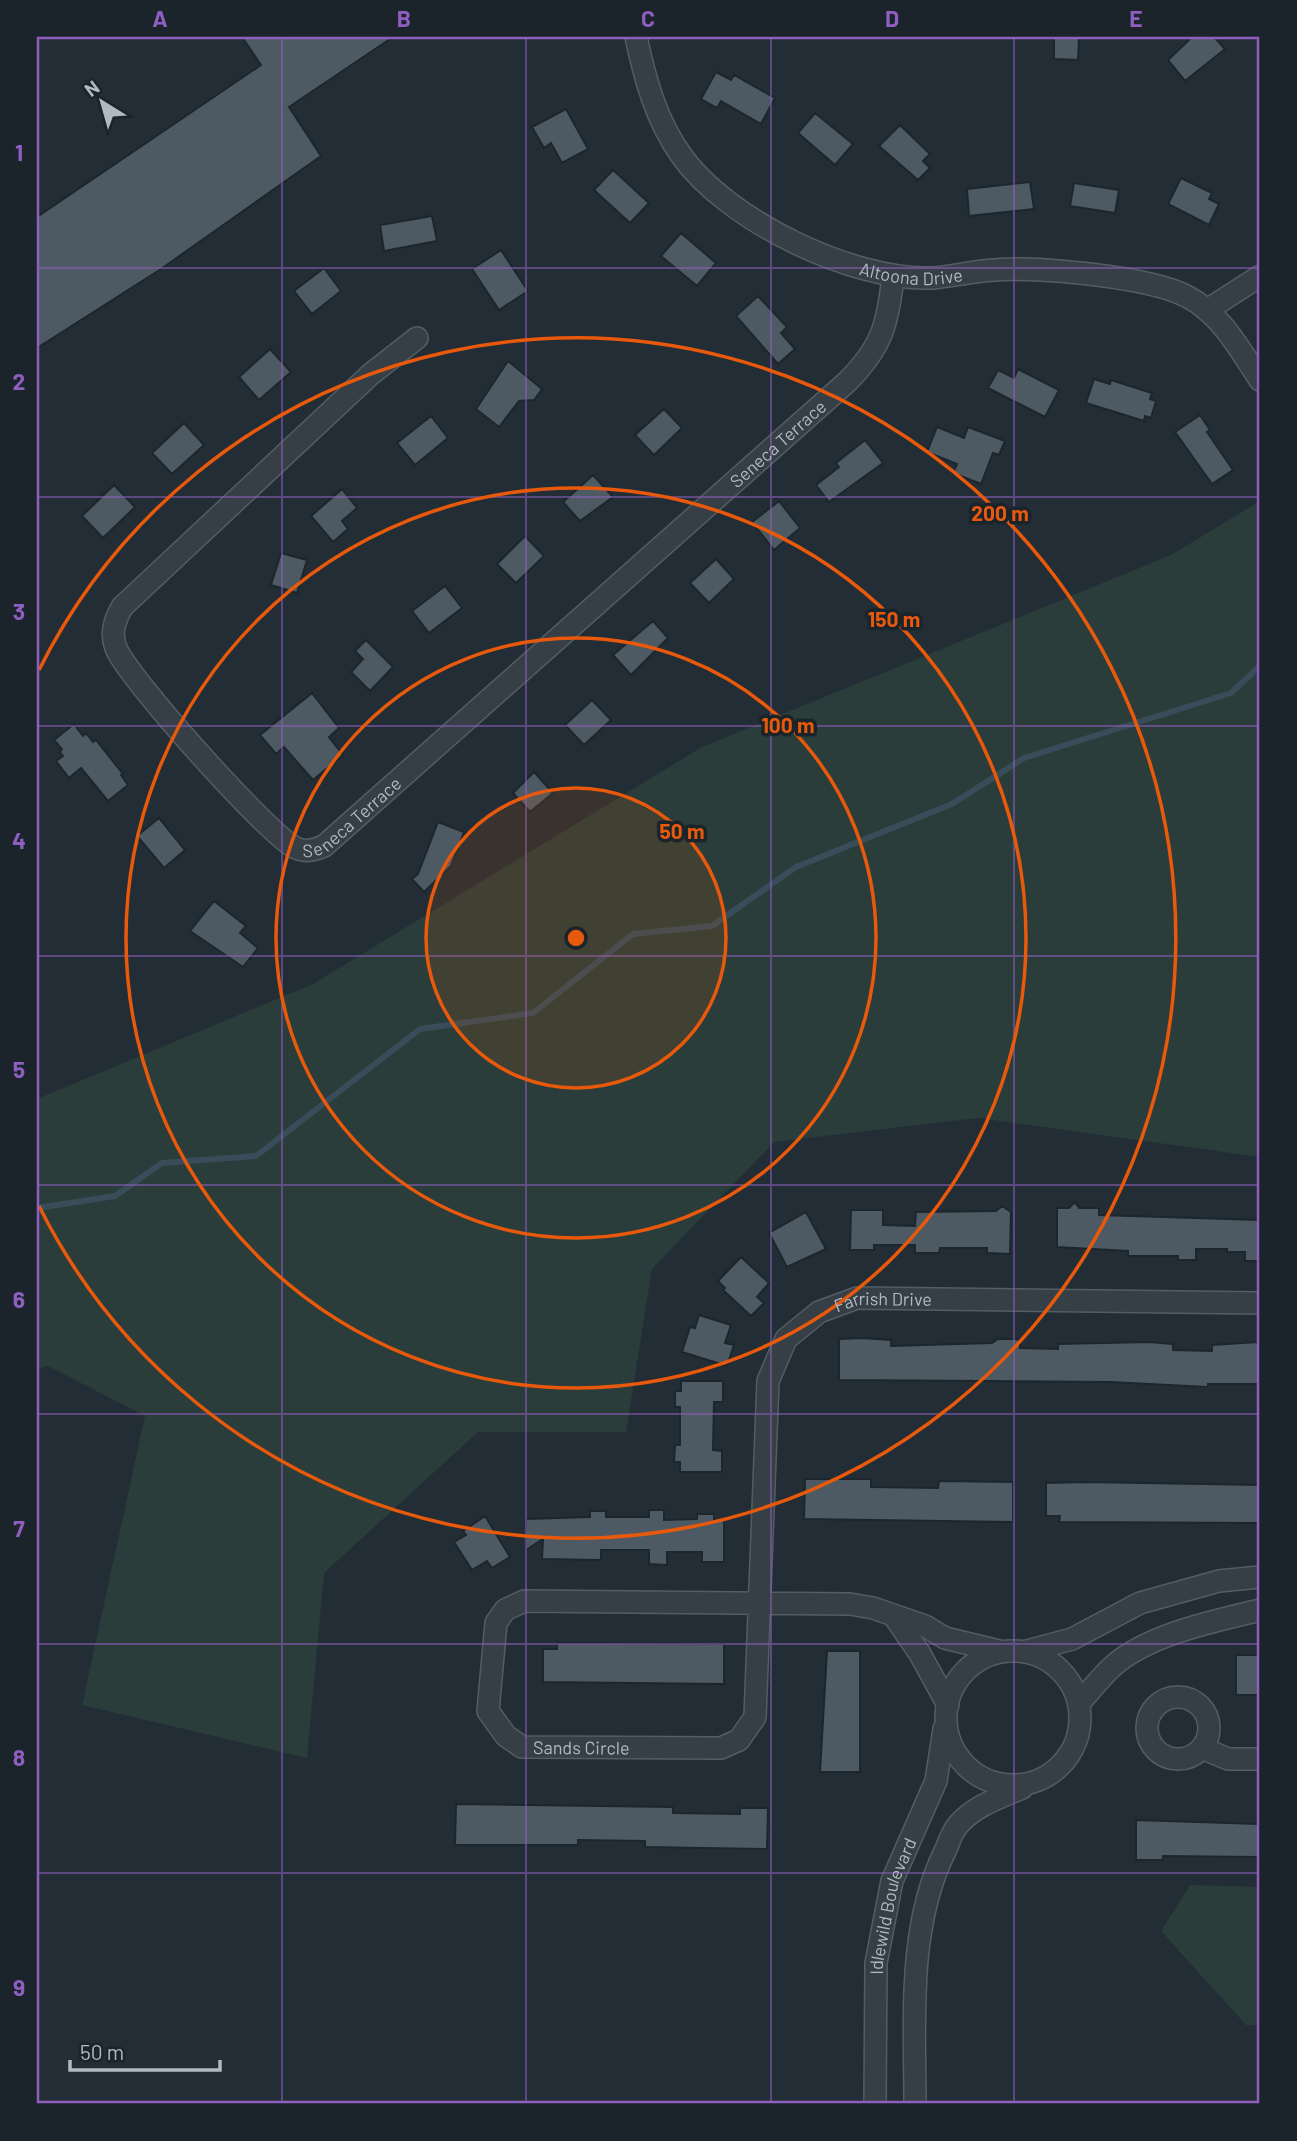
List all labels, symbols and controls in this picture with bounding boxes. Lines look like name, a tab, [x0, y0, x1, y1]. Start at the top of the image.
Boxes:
text: A	[152, 4, 168, 32]
text: B	[397, 4, 411, 32]
text: C	[641, 4, 655, 32]
text: D	[885, 4, 899, 32]
text: E	[1129, 4, 1143, 32]
north arrow	[66, 66, 136, 136]
text: N	[79, 75, 103, 101]
text: 1	[15, 138, 23, 166]
street label: Altoona Drive	[857, 257, 964, 289]
text: 2	[13, 367, 25, 395]
street label: Seneca Terrace	[725, 395, 830, 492]
text: 200 m	[971, 500, 1029, 525]
text: 3	[13, 597, 25, 625]
text: 150 m	[868, 606, 920, 631]
text: 100 m	[761, 712, 815, 737]
street label: Seneca Terrace	[302, 772, 405, 862]
text: 50 m	[659, 818, 705, 843]
text: 4	[12, 826, 26, 854]
centre of rings	[564, 926, 588, 950]
text: 5	[13, 1055, 25, 1083]
text: 6	[13, 1285, 25, 1313]
street label: Farrish Drive	[831, 1287, 932, 1317]
text: 7	[13, 1514, 25, 1542]
street label: Sands Circle	[533, 1736, 630, 1759]
text: 8	[13, 1743, 25, 1771]
street label: Idlewild Boulevard	[865, 1834, 921, 1975]
text: 9	[13, 1973, 25, 2001]
scale bar	[70, 2029, 220, 2073]
text: 50 m	[80, 2039, 124, 2064]

